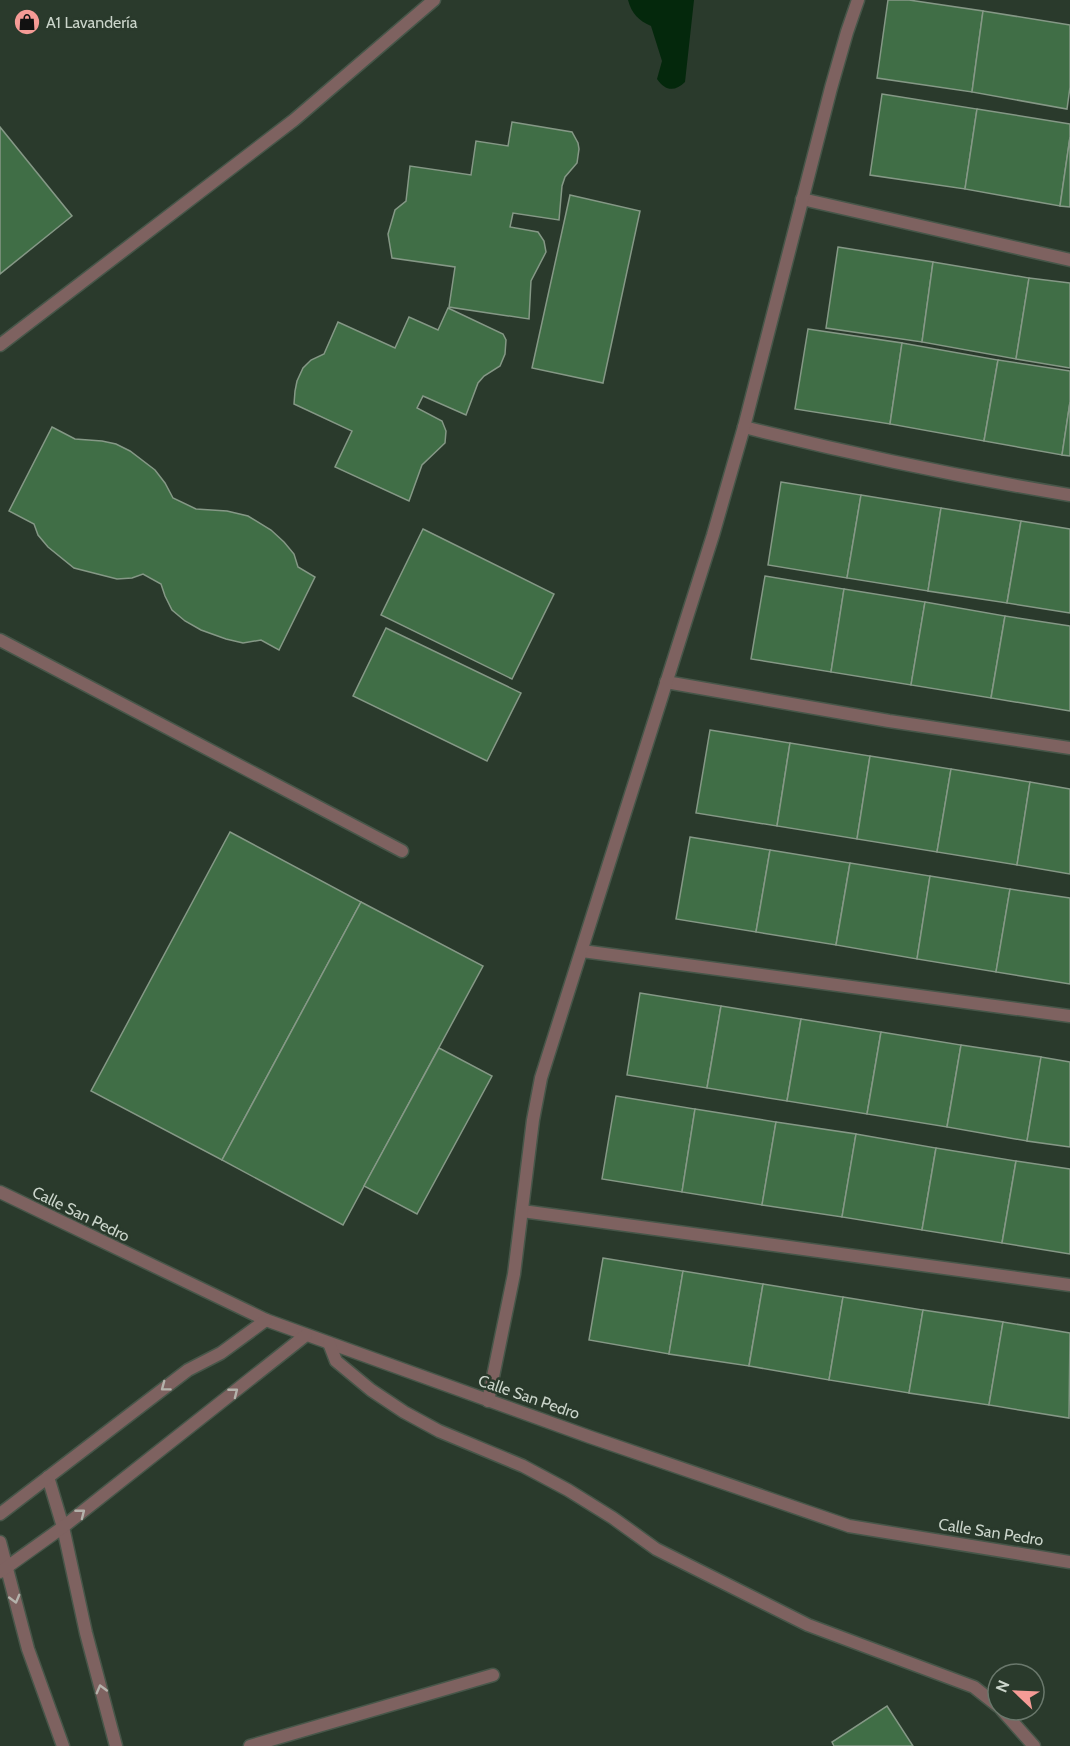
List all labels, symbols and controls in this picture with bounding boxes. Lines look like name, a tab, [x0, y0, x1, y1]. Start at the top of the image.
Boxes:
shop icon: A1 Lavandería	[12, 7, 42, 37]
place label: A1 Lavandería	[46, 13, 138, 32]
street label: Calle San Pedro	[29, 1182, 133, 1246]
street label: Calle San Pedro	[476, 1371, 582, 1423]
one-way arrow	[161, 1380, 172, 1391]
one-way arrow	[227, 1389, 238, 1400]
one-way arrow	[74, 1510, 85, 1521]
street label: Calle San Pedro	[937, 1514, 1045, 1550]
one-way arrow	[7, 1593, 20, 1603]
north arrow	[986, 1662, 1046, 1722]
text: N	[992, 1677, 1014, 1695]
one-way arrow	[96, 1685, 108, 1695]

